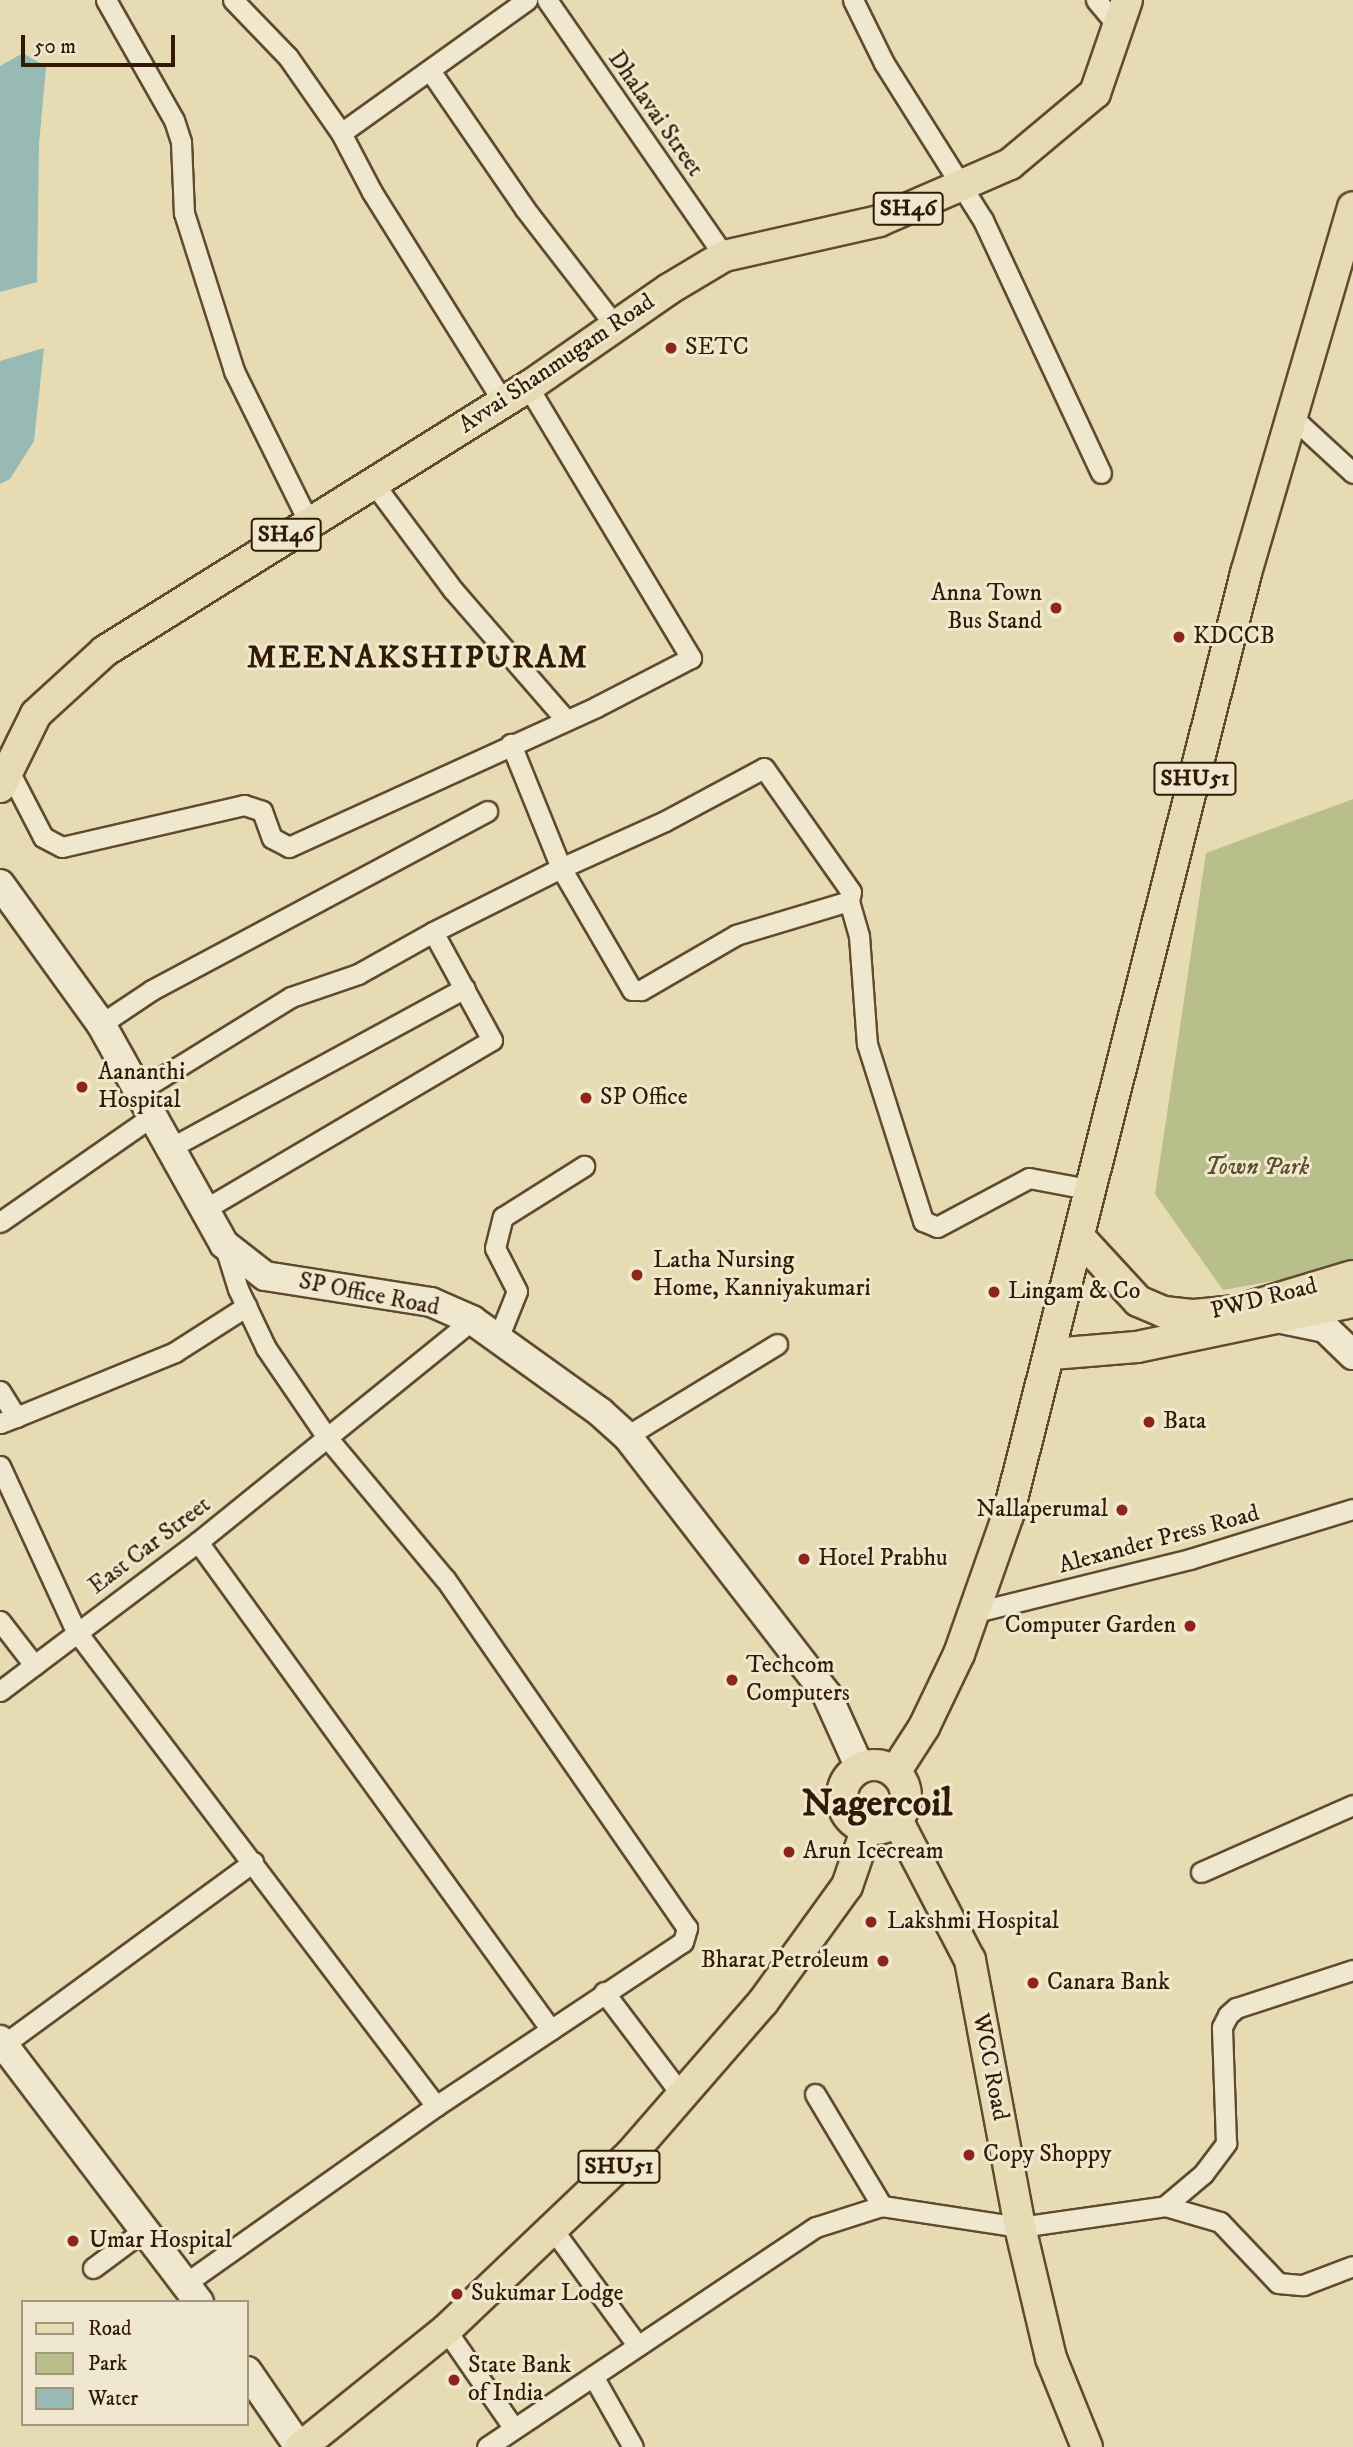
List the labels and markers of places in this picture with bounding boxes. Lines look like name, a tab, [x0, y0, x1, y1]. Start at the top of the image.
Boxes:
place label: SETC	[685, 334, 749, 362]
marker: SETC	[663, 340, 679, 356]
place label: Anna Town Bus Stand	[931, 580, 1042, 636]
marker: Anna Town Bus Stand	[1048, 600, 1064, 616]
place label: KDCCB	[1193, 623, 1275, 651]
marker: KDCCB	[1171, 629, 1187, 645]
place label: Aananthi Hospital	[98, 1059, 185, 1115]
marker: Aananthi Hospital	[72, 1077, 92, 1097]
place label: SP Office	[600, 1084, 688, 1112]
marker: SP Office	[578, 1090, 594, 1106]
place label: Latha Nursing Home, Kanniyakumari	[653, 1247, 871, 1303]
marker: Latha Nursing Home, Kanniyakumari	[627, 1265, 647, 1285]
place label: Lingam & Co	[1008, 1278, 1140, 1306]
marker: Lingam & Co	[986, 1284, 1002, 1300]
place label: Bata	[1163, 1408, 1206, 1436]
marker: Bata	[1141, 1414, 1157, 1430]
place label: Nallaperumal	[976, 1496, 1108, 1524]
marker: Nallaperumal	[1114, 1502, 1130, 1518]
place label: Hotel Prabhu	[818, 1545, 948, 1573]
marker: Hotel Prabhu	[796, 1551, 812, 1567]
place label: Computer Garden	[1005, 1612, 1176, 1640]
marker: Computer Garden	[1182, 1618, 1198, 1634]
place label: Techcom Computers	[746, 1652, 850, 1708]
marker: Techcom Computers	[724, 1672, 740, 1688]
place label: Arun Icecream	[803, 1838, 944, 1866]
marker: Arun Icecream	[781, 1844, 797, 1860]
place label: Lakshmi Hospital	[887, 1908, 1059, 1936]
marker: Lakshmi Hospital	[861, 1912, 881, 1932]
place label: Bharat Petroleum	[701, 1947, 869, 1975]
marker: Bharat Petroleum	[875, 1953, 891, 1969]
place label: Canara Bank	[1047, 1969, 1170, 1997]
marker: Canara Bank	[1025, 1975, 1041, 1991]
place label: Copy Shoppy	[983, 2141, 1111, 2169]
marker: Copy Shoppy	[961, 2147, 977, 2163]
place label: Umar Hospital	[89, 2227, 232, 2255]
marker: Umar Hospital	[63, 2231, 83, 2251]
place label: Sukumar Lodge	[471, 2280, 623, 2308]
marker: Sukumar Lodge	[449, 2286, 465, 2302]
place label: State Bank of India	[468, 2352, 571, 2408]
marker: State Bank of India	[446, 2372, 462, 2388]

